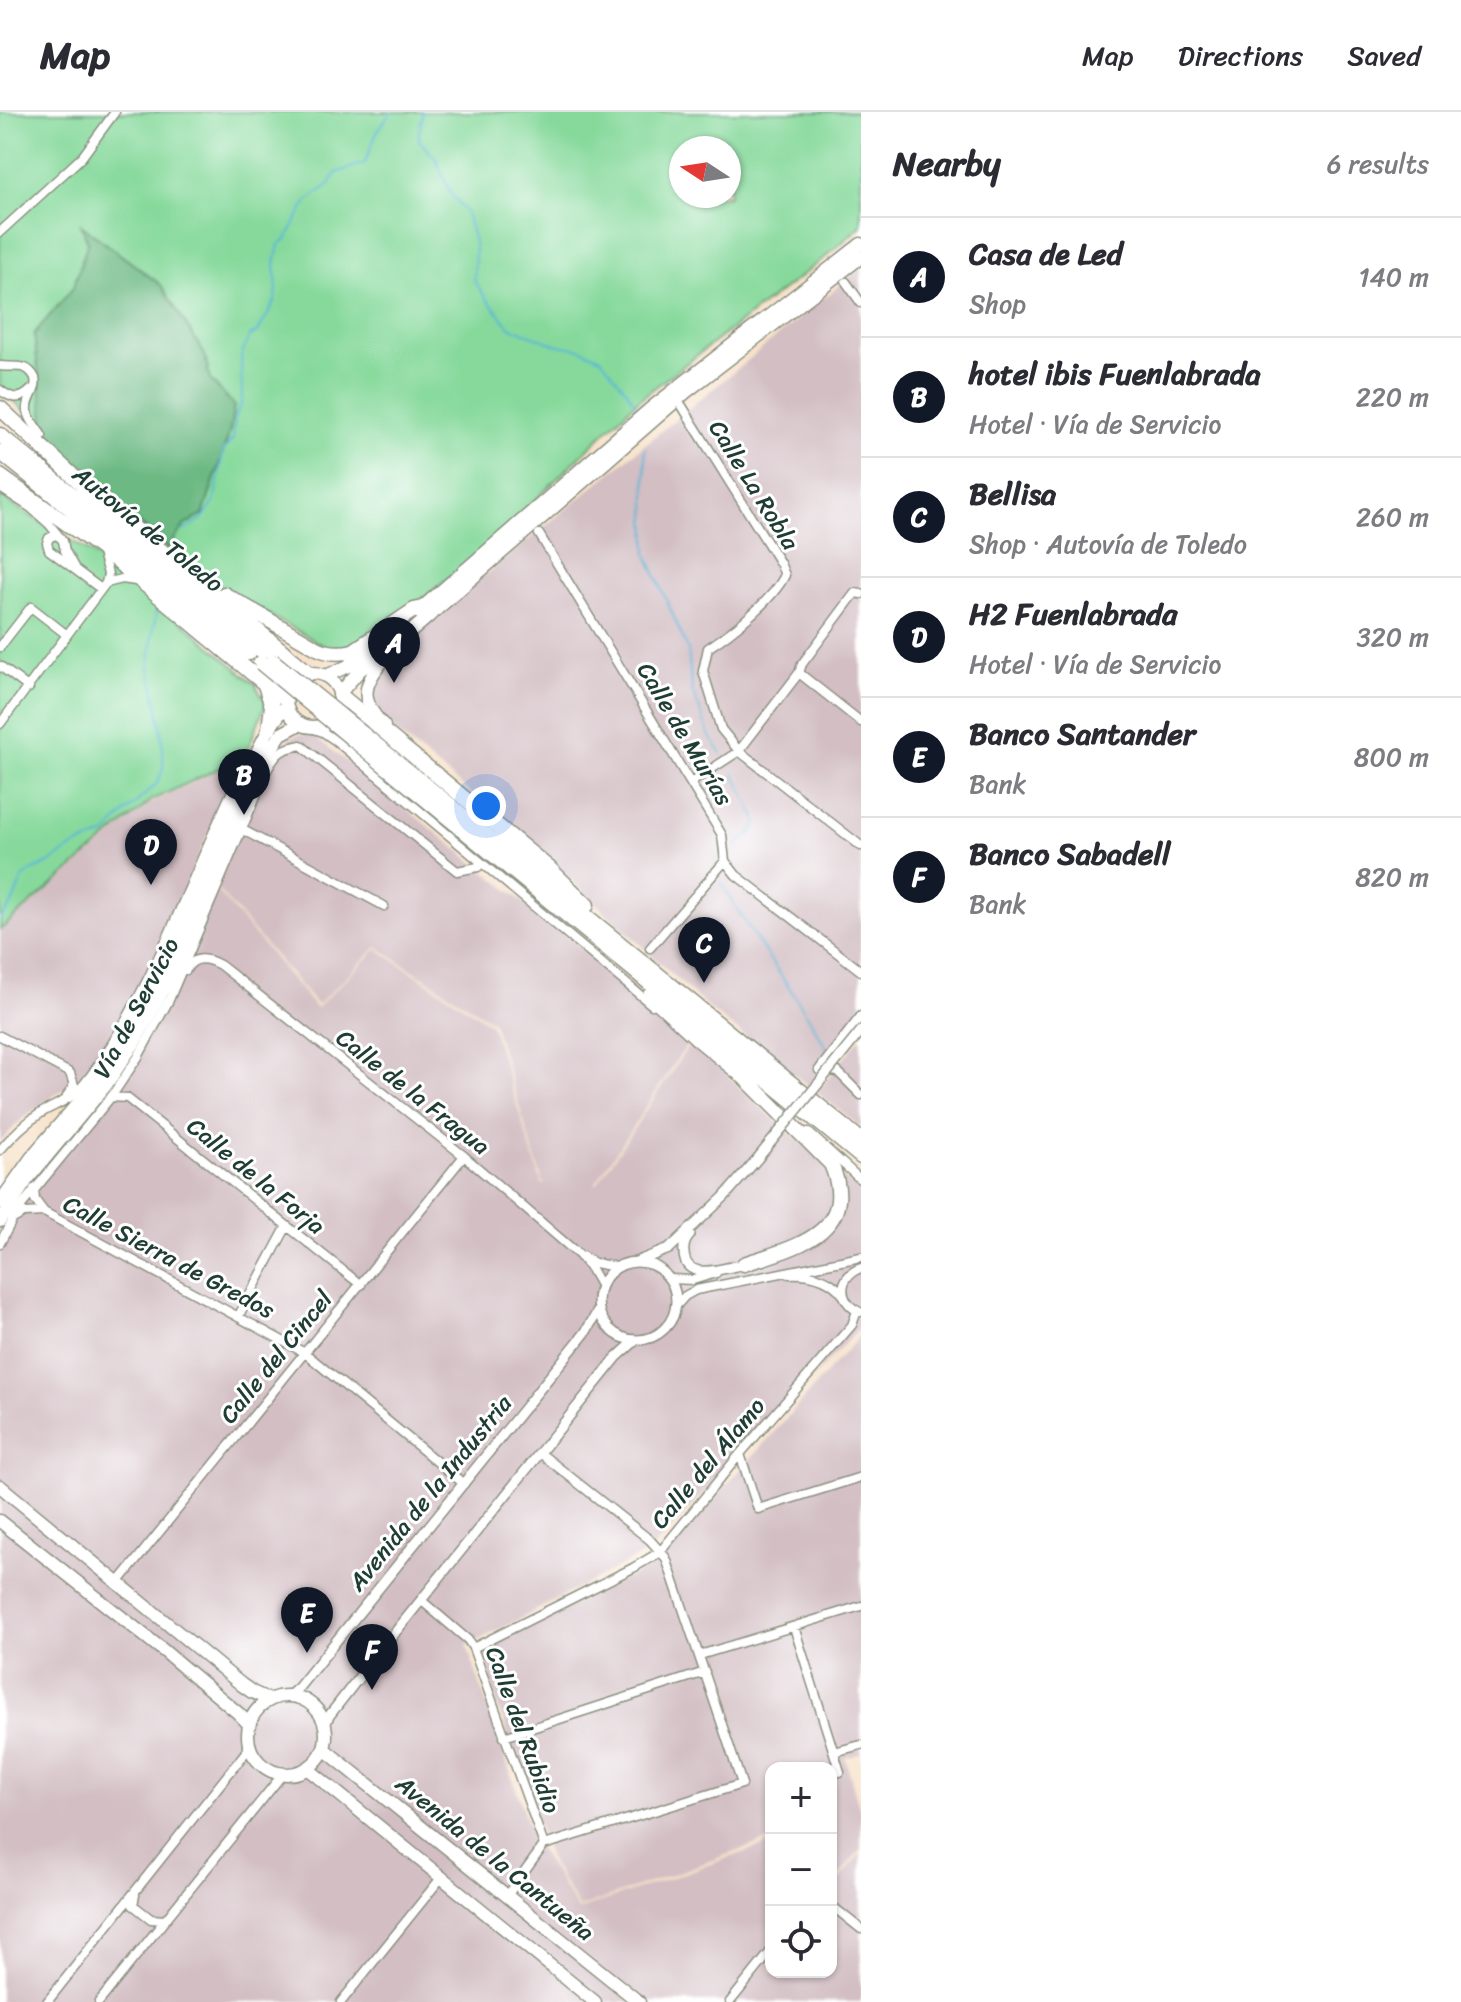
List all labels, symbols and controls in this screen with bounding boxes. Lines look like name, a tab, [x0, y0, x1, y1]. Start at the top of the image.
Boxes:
text: Map	[40, 22, 110, 89]
text: Map	[1082, 31, 1134, 80]
text: Directions	[1178, 31, 1303, 80]
text: Saved	[1347, 31, 1421, 80]
text: Nearby	[893, 134, 1001, 194]
north arrow	[669, 136, 741, 208]
text: 6 results	[1327, 141, 1429, 187]
text: Casa de Led	[969, 227, 1123, 281]
text: A	[910, 254, 928, 300]
text: 140 m	[1358, 254, 1429, 300]
text: Shop	[969, 281, 1026, 327]
text: hotel ibis Fuenlabrada	[969, 347, 1261, 401]
text: B	[911, 374, 927, 420]
text: 220 m	[1356, 374, 1429, 420]
text: Hotel · Vía de Servicio	[969, 401, 1221, 447]
street label: Calle La Robla	[697, 411, 811, 559]
street label: Autovía de Toledo	[62, 454, 233, 604]
text: Bellisa	[969, 467, 1056, 521]
text: C	[911, 494, 927, 540]
text: 260 m	[1356, 494, 1429, 540]
text: Shop · Autovía de Toledo	[969, 521, 1247, 567]
text: H2 Fuenlabrada	[969, 587, 1177, 641]
text: D	[911, 614, 927, 660]
text: 320 m	[1357, 614, 1429, 660]
pin: A	[368, 617, 420, 683]
text: Hotel · Vía de Servicio	[969, 641, 1221, 687]
street label: Calle de Murías	[625, 654, 745, 814]
text: Banco Santander	[969, 707, 1195, 761]
text: E	[912, 734, 926, 780]
text: 800 m	[1354, 734, 1429, 780]
pin: B	[218, 749, 270, 815]
text: Bank	[969, 761, 1026, 807]
your location	[466, 786, 506, 826]
pin: D	[125, 819, 177, 885]
text: Banco Sabadell	[969, 827, 1170, 881]
text: F	[912, 854, 926, 900]
text: 820 m	[1355, 854, 1429, 900]
text: Bank	[969, 881, 1026, 927]
pin: C	[678, 917, 730, 983]
street label: Vía de Servicio	[81, 930, 191, 1086]
street label: Calle de la Fragua	[326, 1018, 500, 1166]
street label: Calle de la Forja	[177, 1106, 335, 1246]
street label: Calle Sierra de Gredos	[56, 1183, 282, 1331]
street label: Calle del Cincel	[209, 1280, 344, 1433]
street label: Avenida de la Industria	[336, 1384, 523, 1602]
street label: Calle del Álamo	[640, 1388, 776, 1538]
pin: E	[281, 1587, 333, 1653]
pin: F	[346, 1624, 398, 1690]
street label: Calle del Rubidio	[473, 1641, 573, 1819]
map controls	[765, 1762, 837, 1978]
button: +	[765, 1762, 837, 1834]
street label: Avenida de la Cantueña	[385, 1763, 604, 1952]
button: −	[765, 1834, 837, 1906]
button: locate	[765, 1906, 837, 1978]

